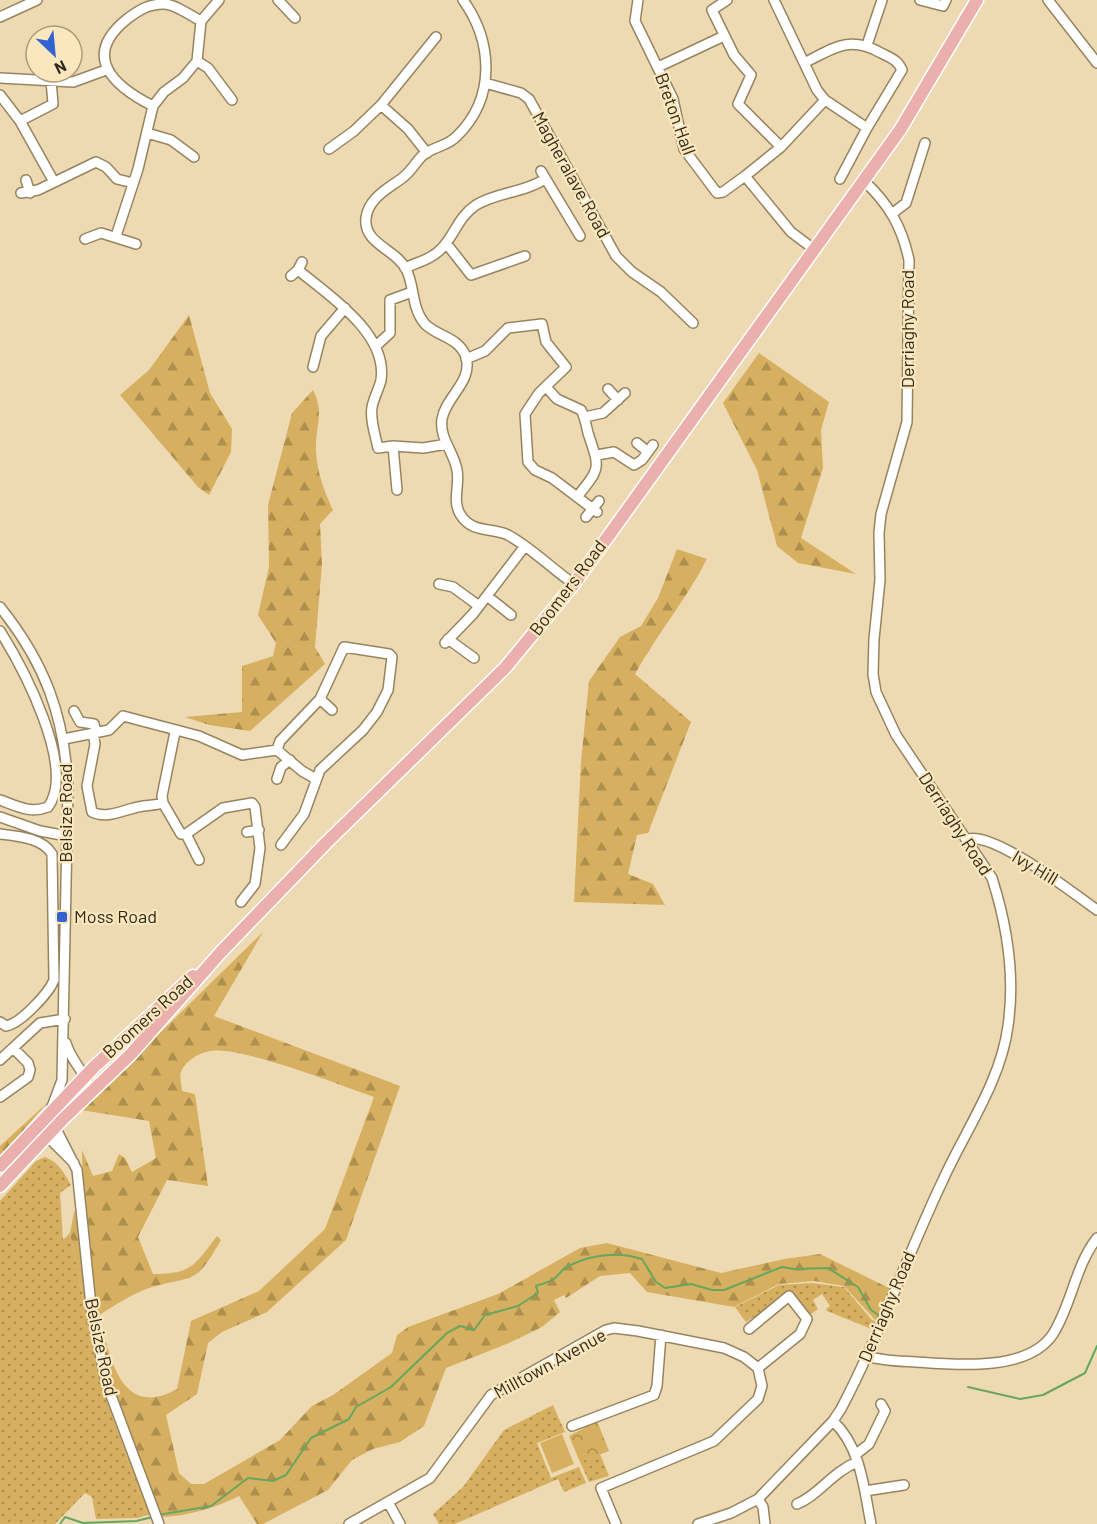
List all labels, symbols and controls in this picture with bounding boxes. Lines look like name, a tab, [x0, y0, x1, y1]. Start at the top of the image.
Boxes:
north arrow	[24, 24, 84, 84]
text: N	[52, 57, 70, 79]
street label: Breton Hall	[651, 70, 701, 158]
street label: Magheralave Road	[528, 107, 616, 242]
street label: Derriaghy Road	[896, 270, 918, 388]
street label: Boomers Road	[524, 535, 610, 639]
street label: Belsize Road	[54, 763, 76, 863]
street label: Derriaghy Road	[914, 768, 997, 879]
street label: Ivy Hill	[1009, 845, 1063, 889]
place label: Moss Road	[74, 905, 157, 927]
marker: Moss Road	[55, 910, 69, 924]
street label: Boomers Road	[98, 970, 197, 1063]
street label: Derriaghy Road	[853, 1248, 919, 1365]
street label: Belsize Road	[81, 1296, 123, 1398]
street label: Milltown Avenue	[490, 1323, 609, 1403]

